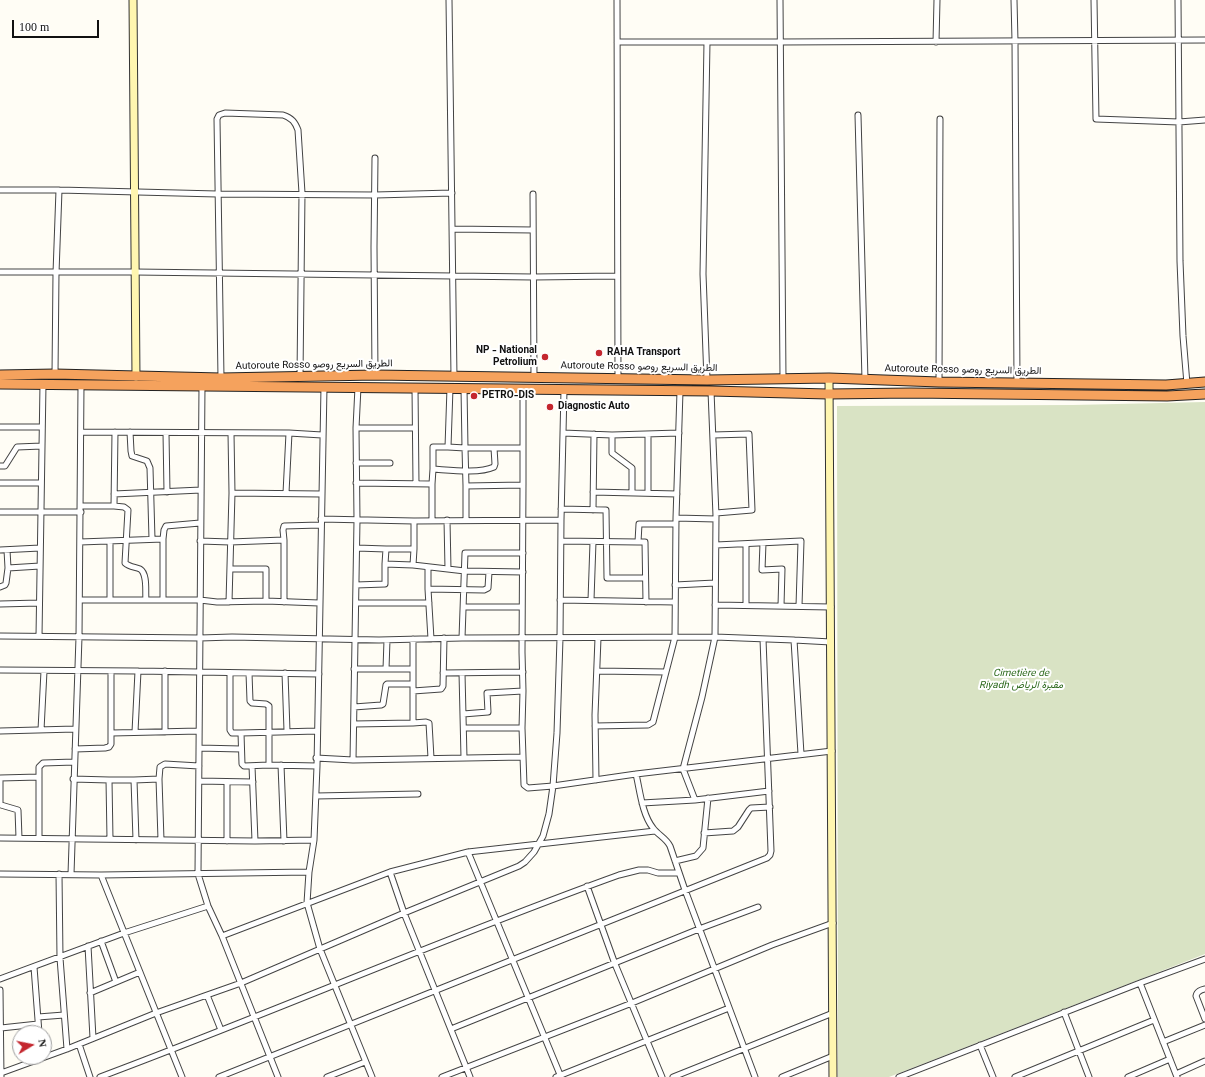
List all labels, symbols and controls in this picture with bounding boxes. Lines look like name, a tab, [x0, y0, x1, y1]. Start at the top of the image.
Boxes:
scale bar	[14, 12, 101, 38]
text: 100 m	[19, 20, 49, 34]
place label: NP - National Petrolium	[476, 345, 537, 368]
place label: RAHA Transport	[607, 347, 680, 359]
marker: RAHA Transport	[594, 348, 604, 358]
marker: NP - National Petrolium	[540, 352, 550, 362]
street label: Autoroute Rosso الطريق السريع روصو	[235, 359, 393, 373]
street label: Autoroute Rosso الطريق السريع روصو	[560, 361, 718, 375]
street label: Autoroute Rosso الطريق السريع روصو	[884, 364, 1042, 378]
place label: PETRO-DIS	[482, 390, 534, 402]
marker: PETRO-DIS	[469, 391, 479, 401]
place label: Diagnostic Auto	[558, 401, 630, 413]
marker: Diagnostic Auto	[545, 402, 555, 412]
park label: Cimetière de Riyadh مقبرة الرياض	[979, 668, 1063, 692]
north arrow	[12, 1025, 52, 1065]
text: N	[36, 1038, 49, 1048]

